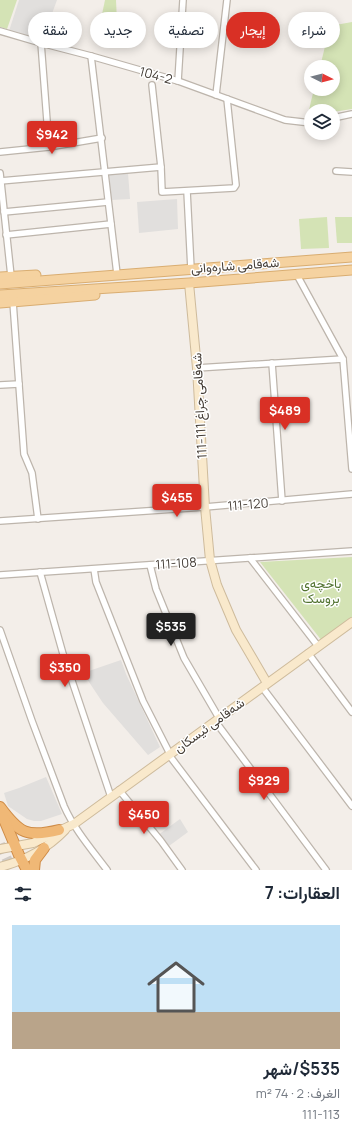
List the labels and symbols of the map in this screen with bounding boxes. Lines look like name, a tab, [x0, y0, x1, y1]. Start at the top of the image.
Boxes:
north arrow	[304, 60, 340, 96]
street label: 104-2	[137, 62, 175, 88]
pin: $942	[28, 121, 76, 155]
street label: شەقامی شارەوانی	[190, 253, 280, 277]
street label: شەقامی چراغ 111-111	[187, 352, 212, 460]
pin: $489	[261, 397, 309, 431]
pin: $455	[153, 484, 201, 518]
street label: 111-120	[227, 493, 269, 515]
street label: 111-108	[155, 553, 197, 573]
park label: باخچەی بروسک	[301, 574, 342, 607]
pin: $535	[147, 613, 195, 647]
pin: $350	[41, 654, 89, 688]
street label: شەقامی ئیسکان	[170, 693, 248, 757]
pin: $929	[240, 767, 288, 801]
pin: $450	[120, 801, 168, 835]

